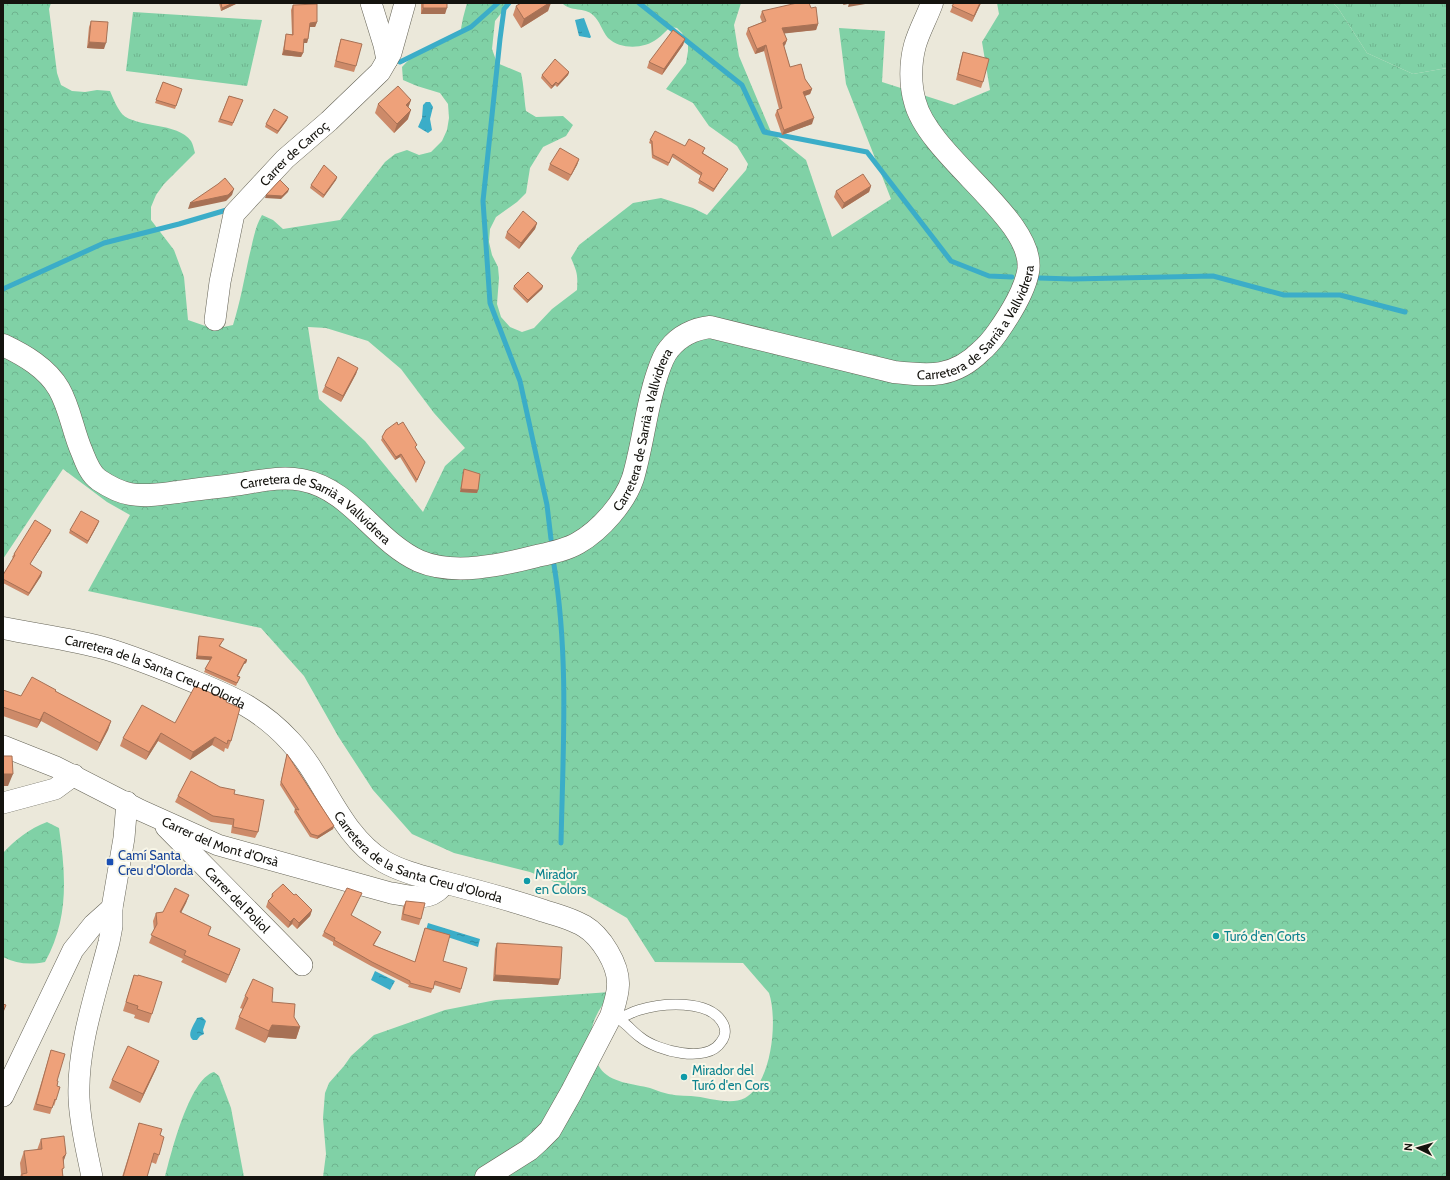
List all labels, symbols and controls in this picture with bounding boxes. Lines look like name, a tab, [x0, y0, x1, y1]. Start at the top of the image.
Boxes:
street label: Carrer de Carroç	[256, 117, 331, 189]
street label: Carretera de Sarrià a Vallvidrera	[917, 264, 1037, 382]
street label: Carretera de Sarrià a Vallvidrera	[609, 344, 676, 514]
street label: Carretera de Sarrià a Vallvidrera	[239, 470, 395, 548]
street label: Carretera de la Santa Creu d'Olorda	[63, 631, 249, 712]
street label: Carretera de la Santa Creu d'Olorda	[331, 808, 505, 906]
street label: Carrer del Mont d'Orsà	[160, 813, 281, 870]
place label: Camí Santa Creu d'Olorda	[118, 847, 194, 878]
marker: Camí Santa Creu d'Olorda	[105, 857, 115, 867]
street label: Carrer del Poliol	[202, 863, 274, 936]
place label: Mirador en Colors	[535, 866, 587, 897]
marker: Mirador en Colors	[522, 876, 532, 886]
place label: Turó d'en Corts	[1224, 928, 1306, 944]
marker: Turó d'en Corts	[1211, 931, 1221, 941]
place label: Mirador del Turó d'en Cors	[692, 1062, 770, 1093]
marker: Mirador del Turó d'en Cors	[679, 1072, 689, 1082]
north arrow	[1398, 1128, 1438, 1168]
text: N	[1401, 1143, 1415, 1152]

